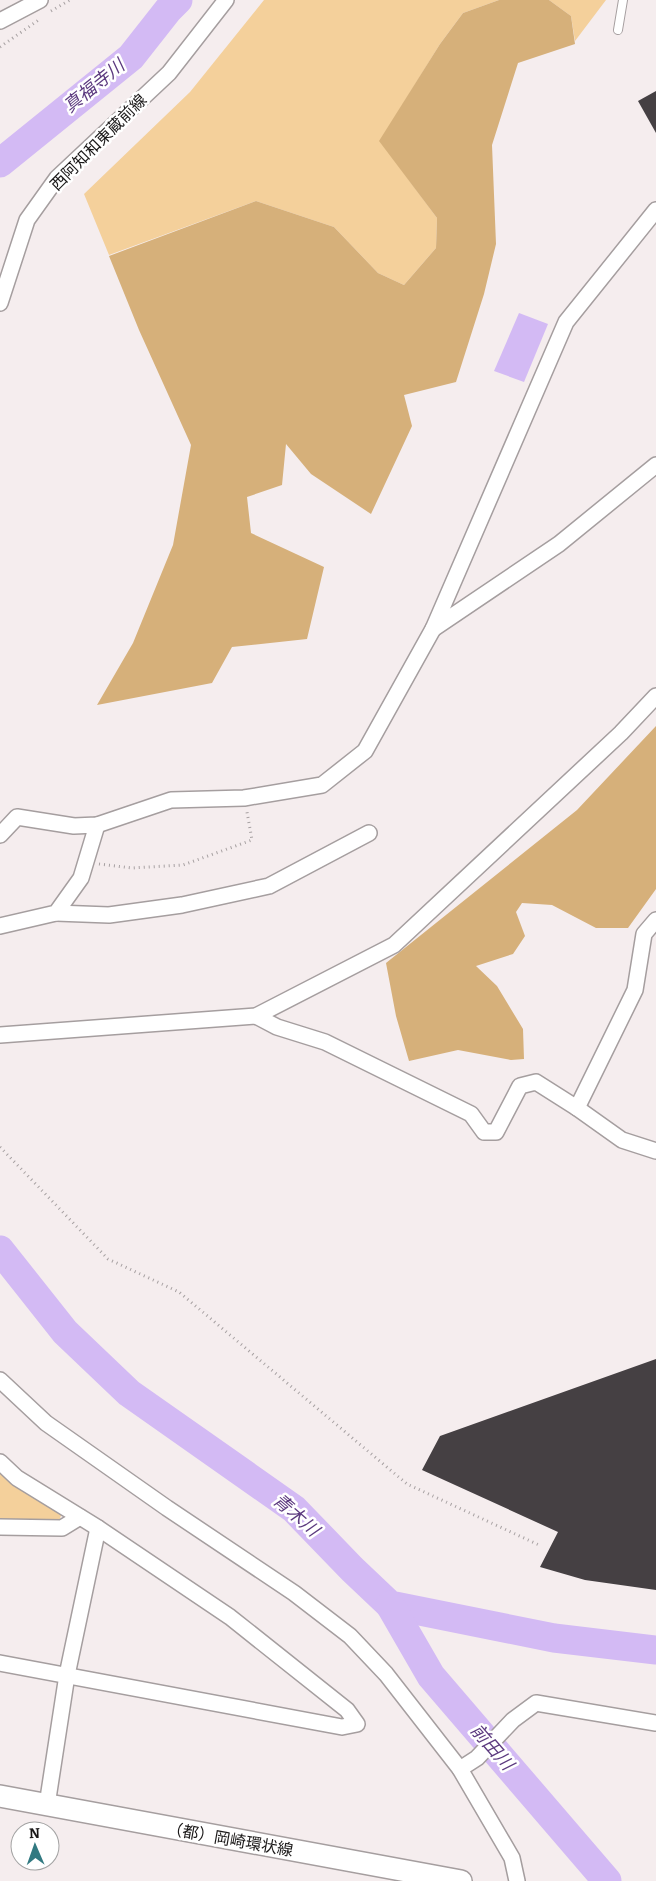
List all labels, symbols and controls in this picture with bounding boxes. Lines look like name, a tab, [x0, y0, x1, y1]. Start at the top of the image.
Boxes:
water label: 真福寺川	[59, 54, 130, 117]
street label: 西阿知和東蔵前線	[46, 90, 150, 194]
water label: 青木川	[268, 1489, 325, 1542]
water label: 前田川	[466, 1719, 519, 1776]
street label: （都）岡崎環状線	[165, 1819, 295, 1860]
north arrow	[10, 1821, 60, 1871]
text: N	[29, 1825, 40, 1842]

